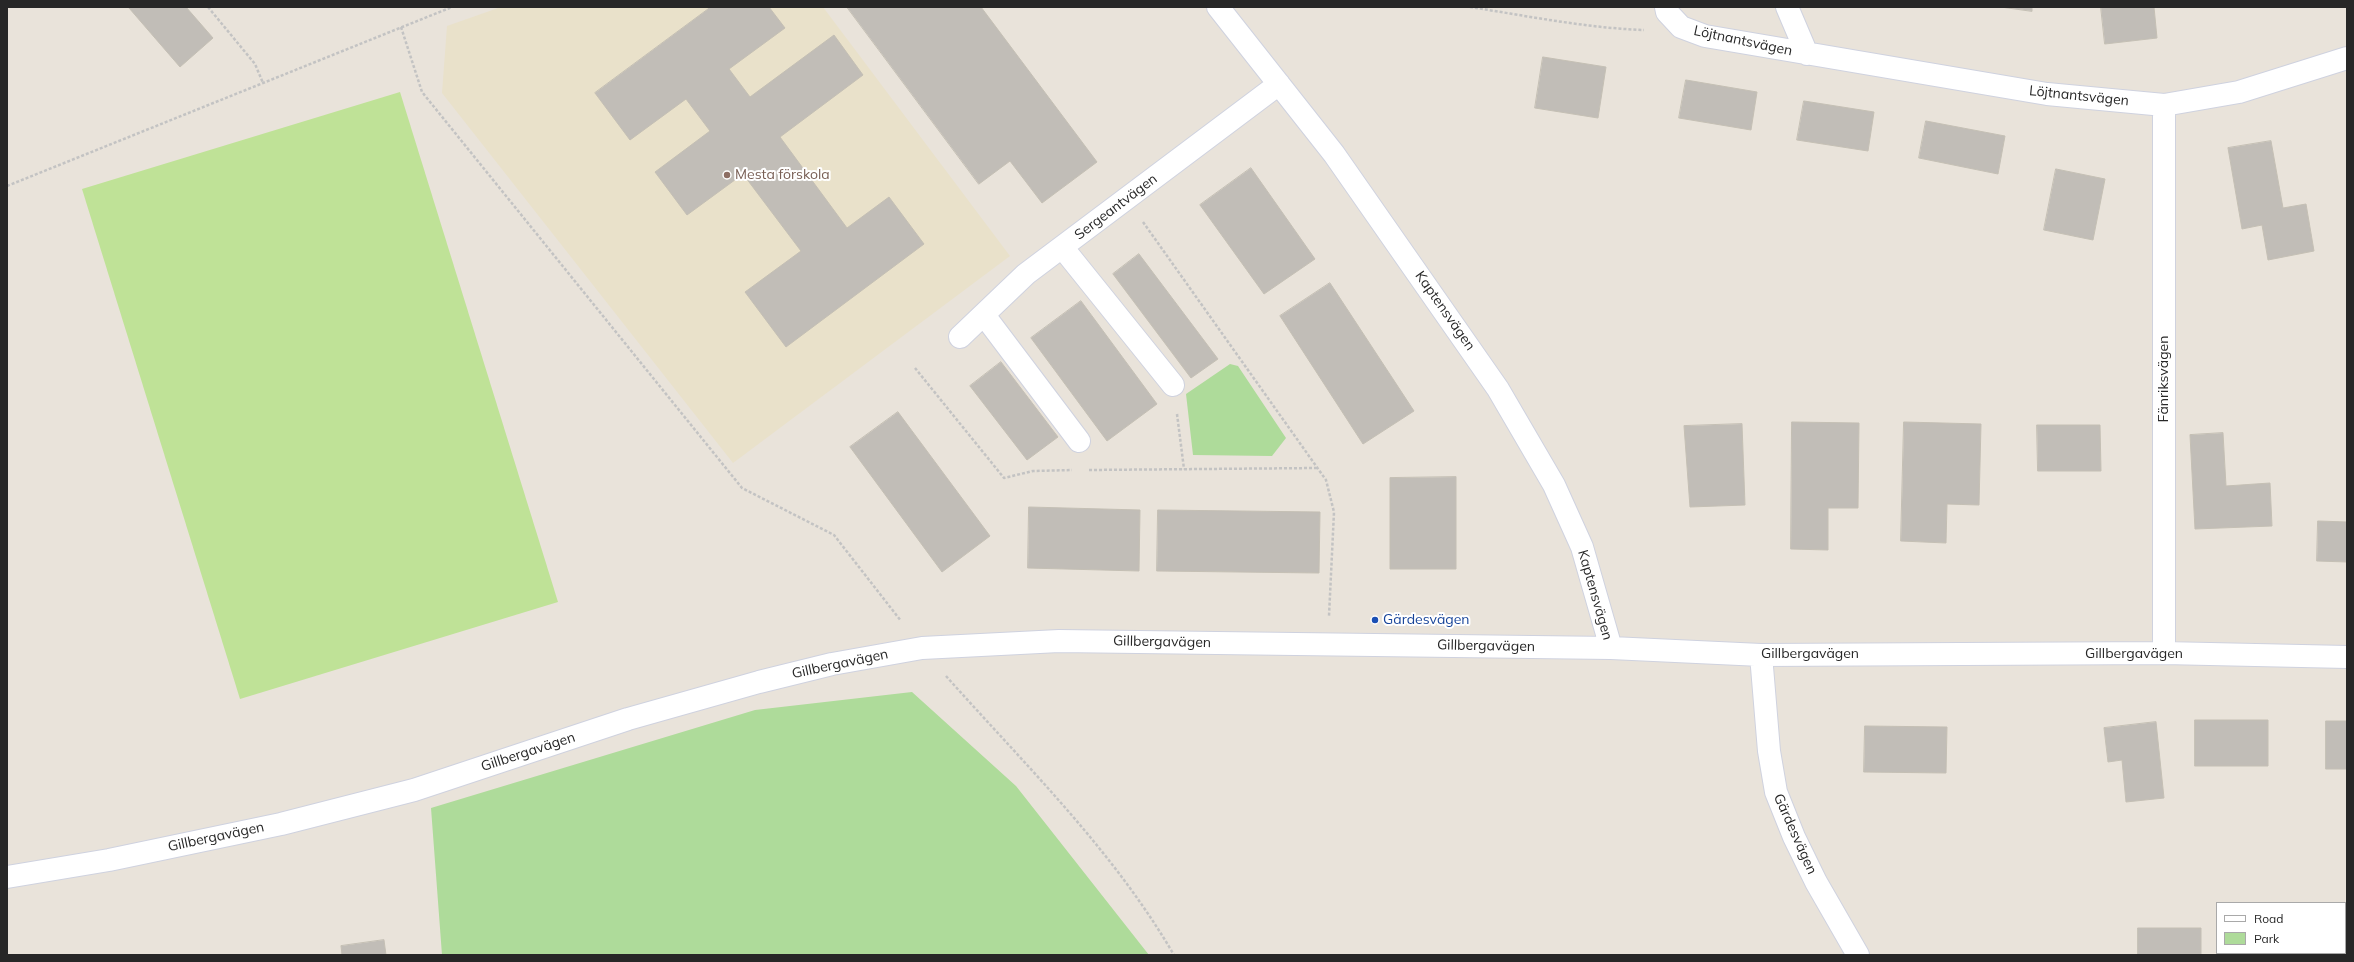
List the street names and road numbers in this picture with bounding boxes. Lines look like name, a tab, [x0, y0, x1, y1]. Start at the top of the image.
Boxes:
street label: Löjtnantsvägen	[1692, 22, 1794, 60]
street label: Löjtnantsvägen	[2028, 82, 2130, 110]
street label: Sergeantvägen	[1071, 170, 1161, 244]
street label: Kaptensvägen	[1411, 268, 1479, 354]
street label: Fänriksvägen	[2156, 336, 2172, 422]
street label: Kaptensvägen	[1574, 548, 1616, 642]
street label: Gillbergavägen	[1113, 633, 1211, 651]
street label: Gillbergavägen	[1437, 637, 1535, 655]
street label: Gillbergavägen	[790, 646, 890, 682]
street label: Gillbergavägen	[1761, 646, 1859, 662]
street label: Gillbergavägen	[2085, 646, 2183, 662]
street label: Gillbergavägen	[479, 729, 577, 775]
street label: Gärdesvägen	[1770, 791, 1820, 877]
street label: Gillbergavägen	[166, 819, 266, 855]

